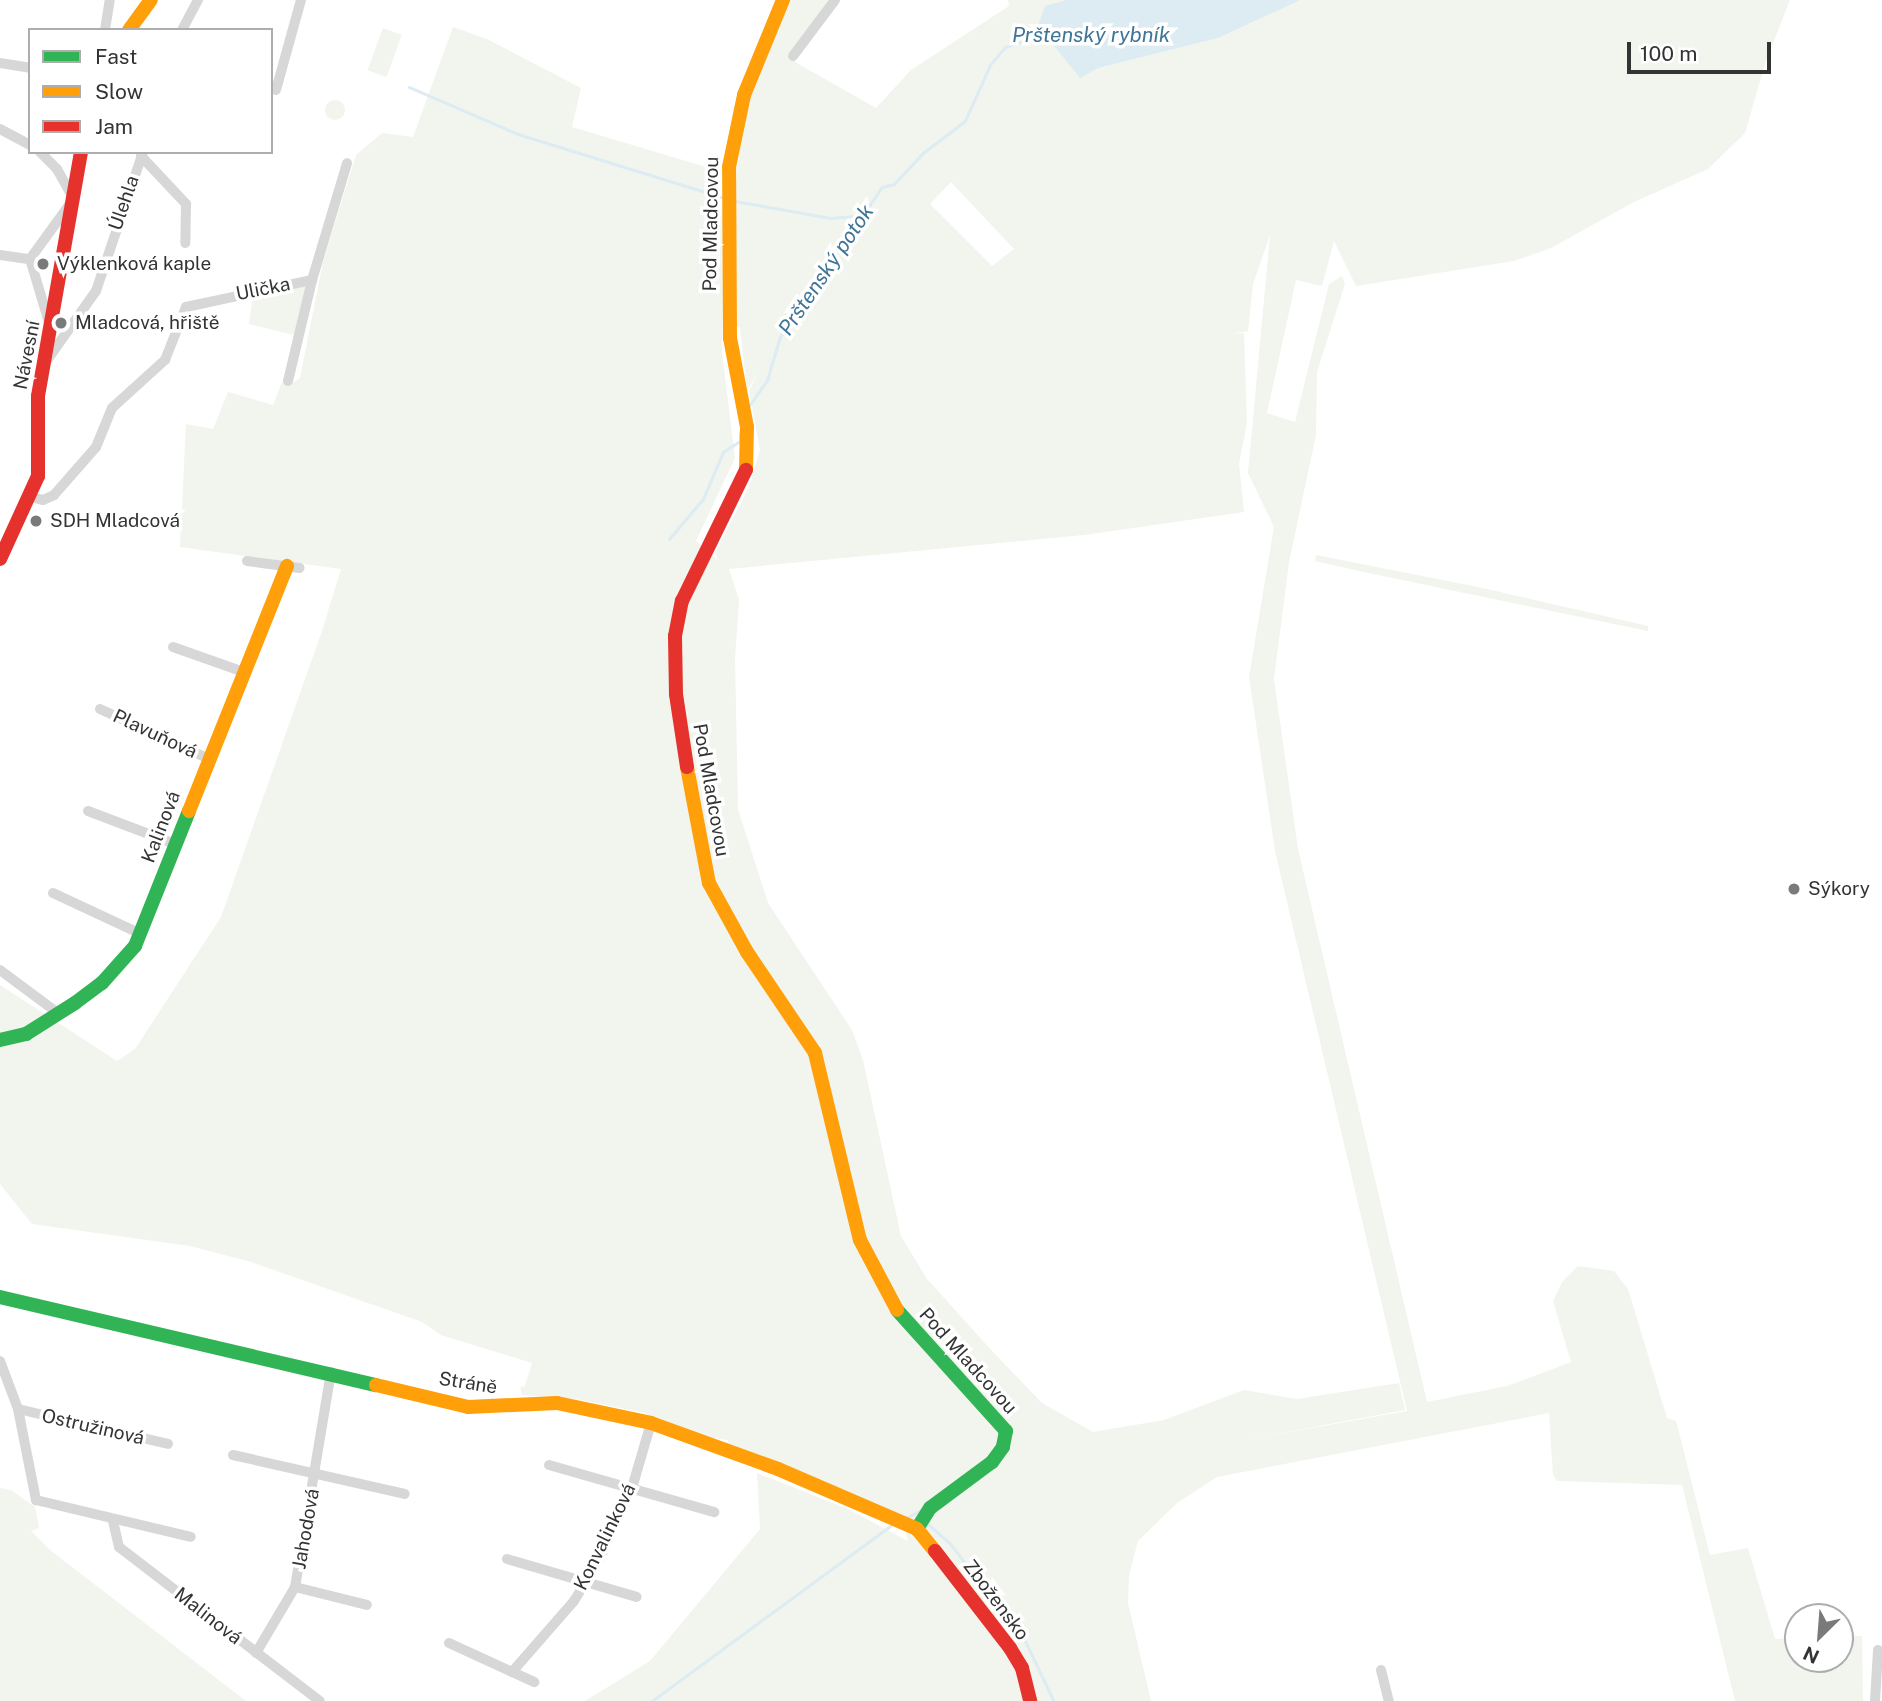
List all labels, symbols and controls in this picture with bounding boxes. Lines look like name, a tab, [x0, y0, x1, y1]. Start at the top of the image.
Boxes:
water label: Prštenský rybník	[1012, 22, 1170, 48]
legend	[28, 28, 273, 154]
scale bar	[1630, 28, 1773, 72]
text: 100 m	[1640, 41, 1697, 66]
text: Fast	[95, 44, 137, 69]
text: Slow	[95, 79, 143, 104]
text: Jam	[95, 114, 133, 139]
street label: Pod Mladcovou	[698, 156, 724, 292]
street label: Úlehla	[104, 173, 144, 233]
water label: Prštenský potok	[773, 200, 879, 340]
place label: Výklenková kaple	[57, 253, 211, 275]
marker: Výklenková kaple	[35, 256, 51, 272]
street label: Ulička	[234, 273, 292, 305]
place label: Mladcová, hřiště	[75, 312, 220, 334]
marker: Mladcová, hřiště	[53, 315, 69, 331]
street label: Návesní	[9, 319, 45, 391]
place label: SDH Mladcová	[50, 510, 180, 532]
marker: SDH Mladcová	[28, 513, 44, 529]
street label: Plavuňová	[109, 705, 201, 763]
street label: Pod Mladcovou	[688, 722, 734, 858]
street label: Kalinová	[137, 788, 185, 866]
place label: Sýkory	[1808, 878, 1870, 900]
marker: Sýkory	[1786, 881, 1802, 897]
street label: Pod Mladcovou	[914, 1303, 1022, 1419]
street label: Stráně	[437, 1367, 499, 1399]
street label: Ostružinová	[40, 1404, 146, 1450]
street label: Konvalinková	[569, 1480, 641, 1594]
street label: Jahodová	[288, 1487, 324, 1571]
street label: Zbožensko	[958, 1555, 1034, 1645]
street label: Malinová	[170, 1583, 246, 1649]
north arrow	[1784, 1603, 1854, 1673]
text: N	[1800, 1642, 1822, 1668]

